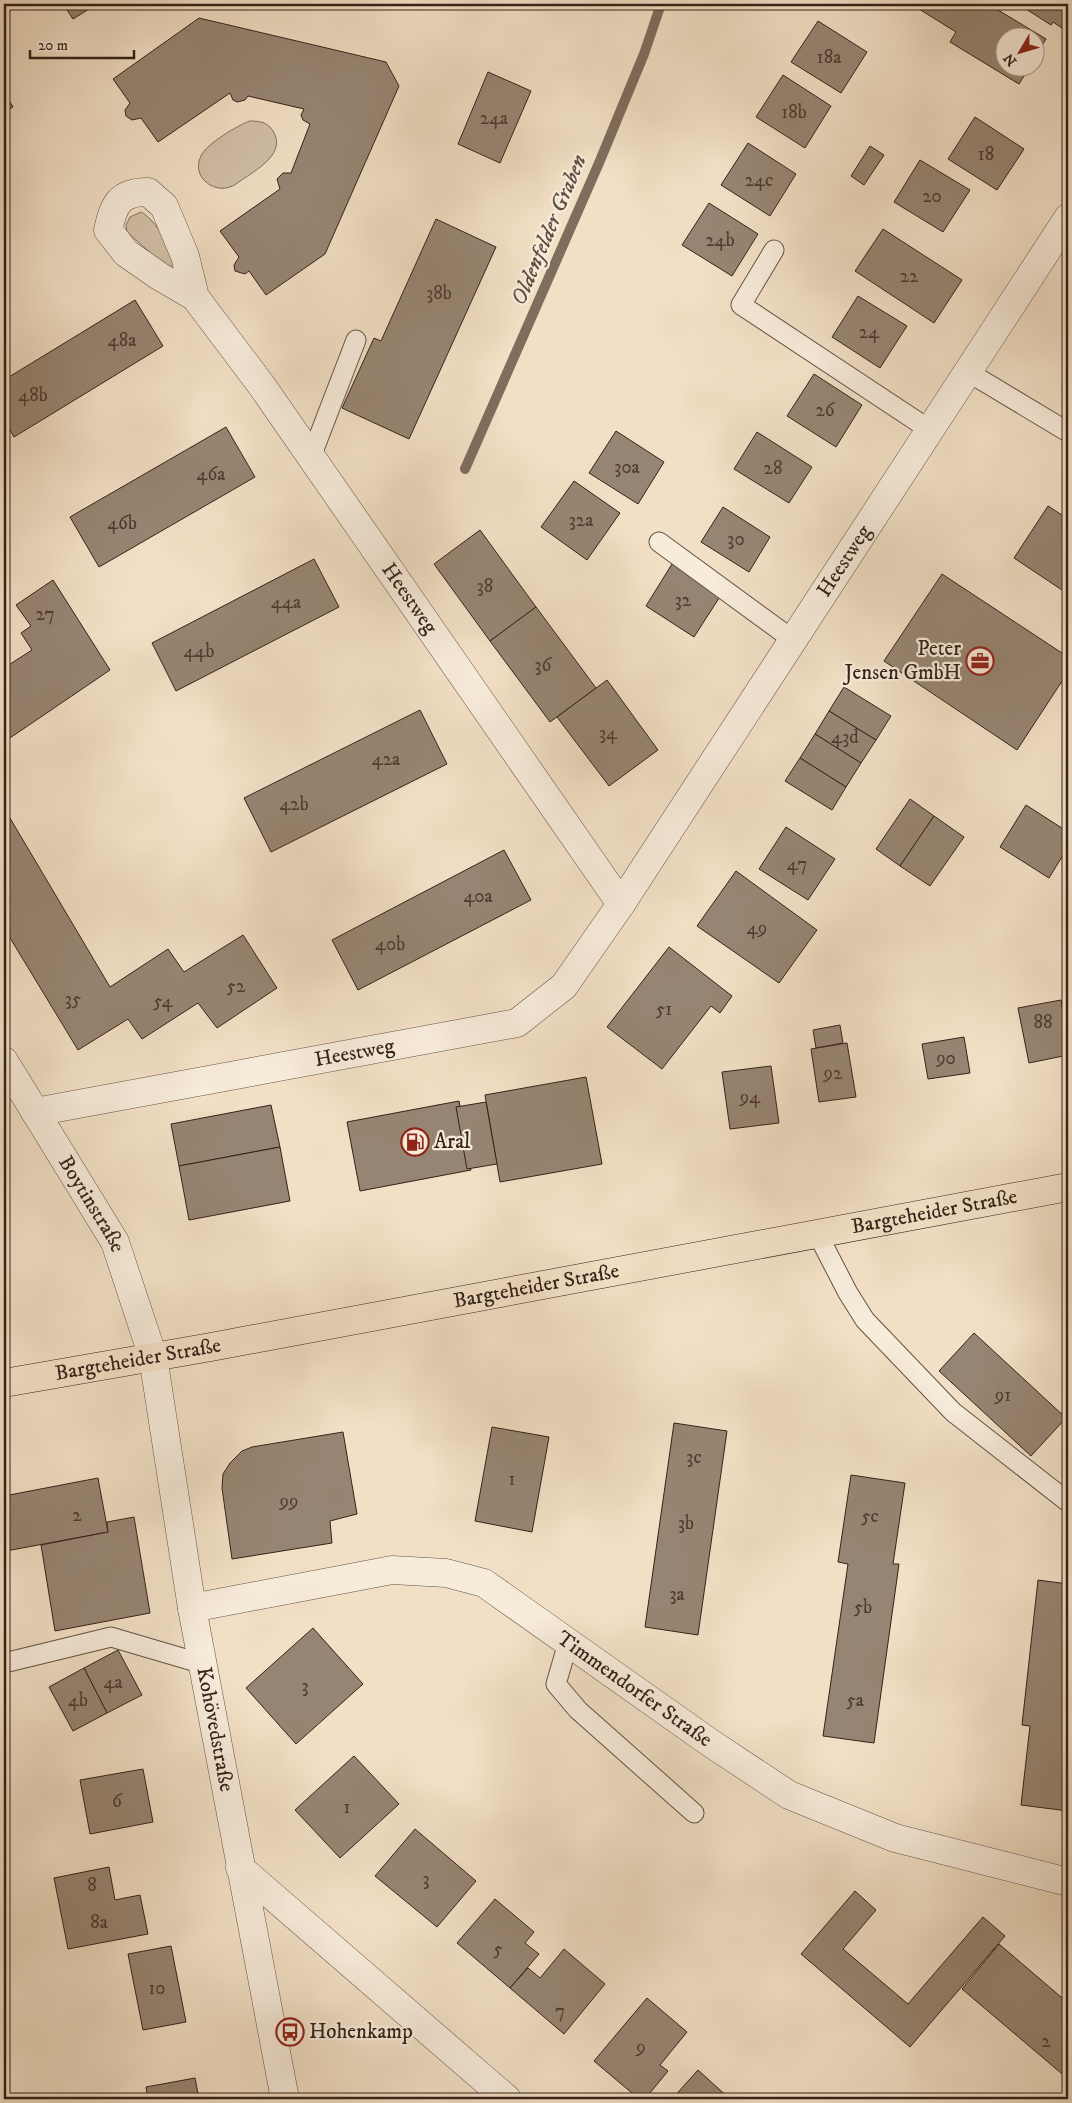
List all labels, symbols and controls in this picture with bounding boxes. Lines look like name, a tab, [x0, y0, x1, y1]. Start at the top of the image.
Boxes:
scale bar	[30, 28, 134, 60]
north arrow	[994, 28, 1044, 78]
text: 20 m	[38, 36, 68, 55]
house number: 18a	[817, 46, 841, 69]
text: N	[1000, 49, 1021, 69]
house number: 18b	[781, 101, 807, 124]
house number: 24a	[480, 107, 508, 130]
house number: 18	[978, 143, 994, 166]
water label: Oldenfelder Graben	[505, 151, 593, 309]
house number: 24c	[745, 169, 773, 192]
house number: 20	[922, 185, 942, 208]
house number: 24b	[705, 229, 735, 252]
house number: 22	[900, 265, 919, 288]
house number: 38b	[426, 282, 452, 305]
house number: 24	[859, 321, 880, 344]
house number: 48a	[108, 329, 136, 352]
house number: 48b	[18, 384, 48, 407]
house number: 26	[815, 399, 836, 422]
house number: 30a	[614, 456, 640, 479]
house number: 28	[764, 457, 782, 480]
house number: 46a	[197, 463, 225, 486]
house number: 32a	[569, 509, 593, 532]
house number: 46b	[107, 512, 137, 535]
street label: Heestweg	[811, 520, 878, 602]
house number: 30	[727, 528, 745, 551]
street label: Heestweg	[376, 558, 443, 640]
house number: 38	[477, 575, 493, 598]
house number: 32	[675, 589, 692, 612]
house number: 44a	[271, 591, 301, 614]
house number: 27	[36, 603, 54, 626]
place label: Peter Jensen GmbH	[843, 636, 961, 686]
house number: 44b	[184, 640, 214, 663]
office icon: Peter Jensen GmbH	[965, 646, 995, 676]
house number: 36	[535, 654, 553, 677]
house number: 34	[599, 722, 618, 745]
house number: 43d	[831, 726, 859, 749]
house number: 42a	[372, 748, 400, 771]
house number: 42b	[279, 793, 309, 816]
house number: 47	[787, 853, 807, 876]
house number: 40a	[463, 885, 493, 908]
house number: 49	[747, 917, 767, 940]
house number: 40b	[375, 933, 405, 956]
house number: 52	[227, 975, 246, 998]
house number: 35	[65, 988, 82, 1011]
house number: 54	[153, 990, 174, 1013]
house number: 51	[656, 998, 672, 1021]
house number: 88	[1033, 1011, 1053, 1034]
street label: Heestweg	[312, 1033, 397, 1073]
house number: 90	[935, 1047, 956, 1070]
house number: 92	[823, 1062, 843, 1085]
house number: 94	[739, 1086, 761, 1109]
fuel station icon: Aral	[400, 1127, 430, 1157]
place label: Aral	[434, 1129, 471, 1155]
street label: Boytinstraße	[52, 1151, 131, 1256]
street label: Bargteheider Straße	[849, 1184, 1020, 1240]
street label: Bargteheider Straße	[451, 1258, 622, 1314]
street label: Bargteheider Straße	[53, 1332, 224, 1387]
house number: 91	[994, 1384, 1011, 1407]
house number: 3c	[686, 1446, 702, 1469]
house number: 1	[509, 1468, 516, 1491]
house number: 99	[279, 1490, 298, 1513]
house number: 2	[72, 1504, 82, 1527]
house number: 5c	[861, 1505, 879, 1528]
house number: 3b	[678, 1512, 694, 1535]
house number: 3a	[669, 1583, 685, 1606]
house number: 5b	[854, 1596, 872, 1619]
street label: Timmendorfer Straße	[552, 1625, 717, 1753]
street label: Kohövedstraße	[190, 1665, 240, 1794]
house number: 4a	[103, 1671, 123, 1694]
house number: 3	[301, 1675, 309, 1698]
house number: 4b	[68, 1689, 88, 1712]
house number: 5a	[846, 1689, 864, 1712]
house number: 6	[112, 1790, 123, 1813]
house number: 1	[344, 1796, 351, 1819]
house number: 3	[422, 1868, 430, 1891]
house number: 8	[87, 1874, 97, 1897]
house number: 8a	[90, 1911, 108, 1934]
house number: 5	[493, 1938, 503, 1961]
house number: 10	[148, 1977, 166, 2000]
house number: 7	[555, 2000, 565, 2023]
bus stop icon: Hohenkamp	[275, 2017, 305, 2047]
place label: Hohenkamp	[309, 2019, 413, 2045]
house number: 2	[1041, 2030, 1051, 2053]
house number: 9	[635, 2036, 646, 2059]

